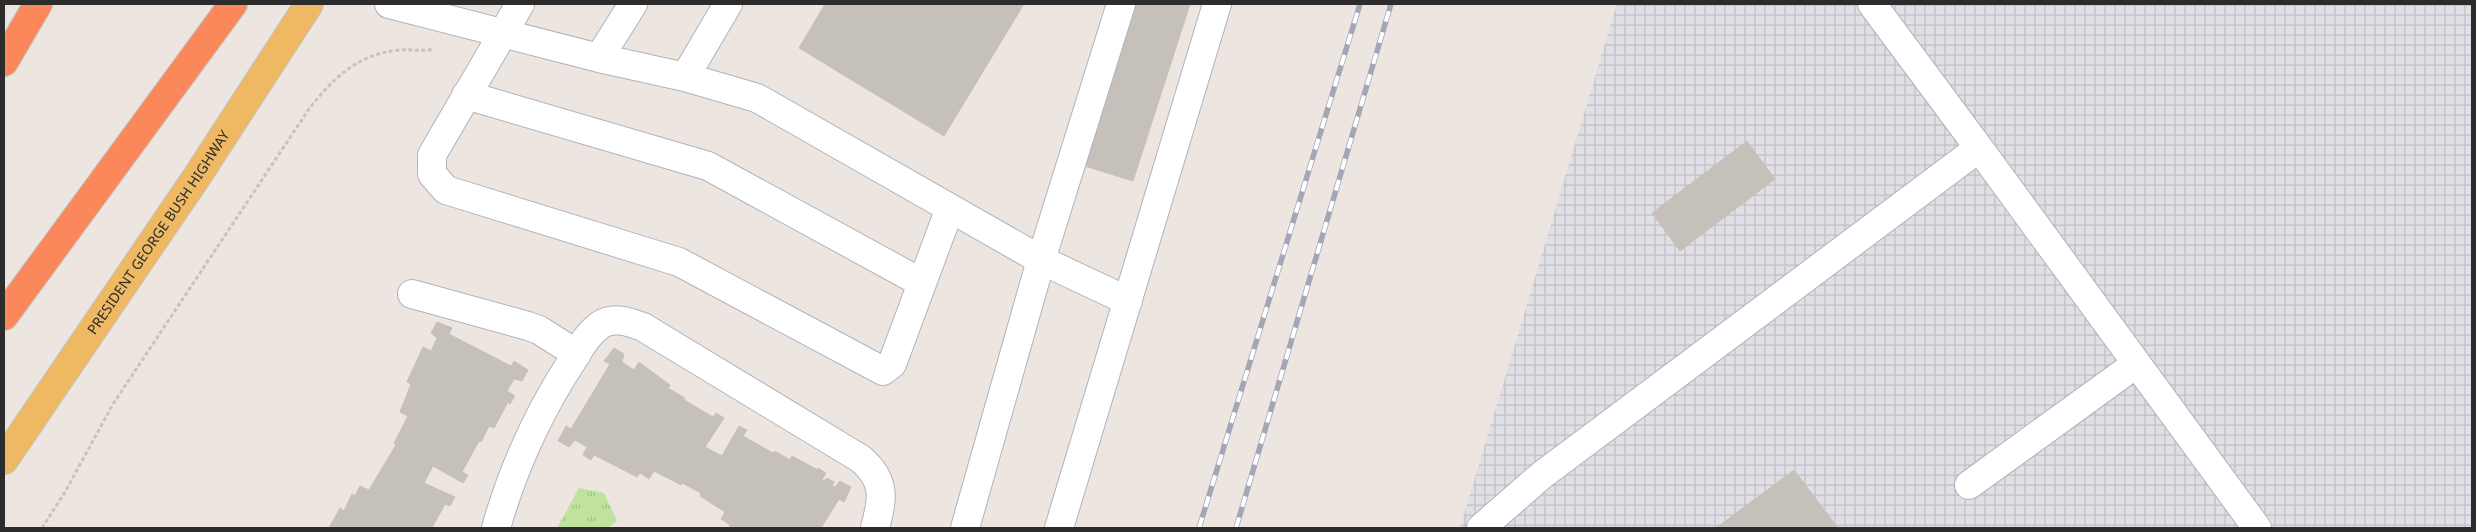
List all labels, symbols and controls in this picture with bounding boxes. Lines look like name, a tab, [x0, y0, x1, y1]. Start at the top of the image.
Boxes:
street label: PRESIDENT GEORGE BUSH HIGHWAY	[82, 126, 234, 338]

